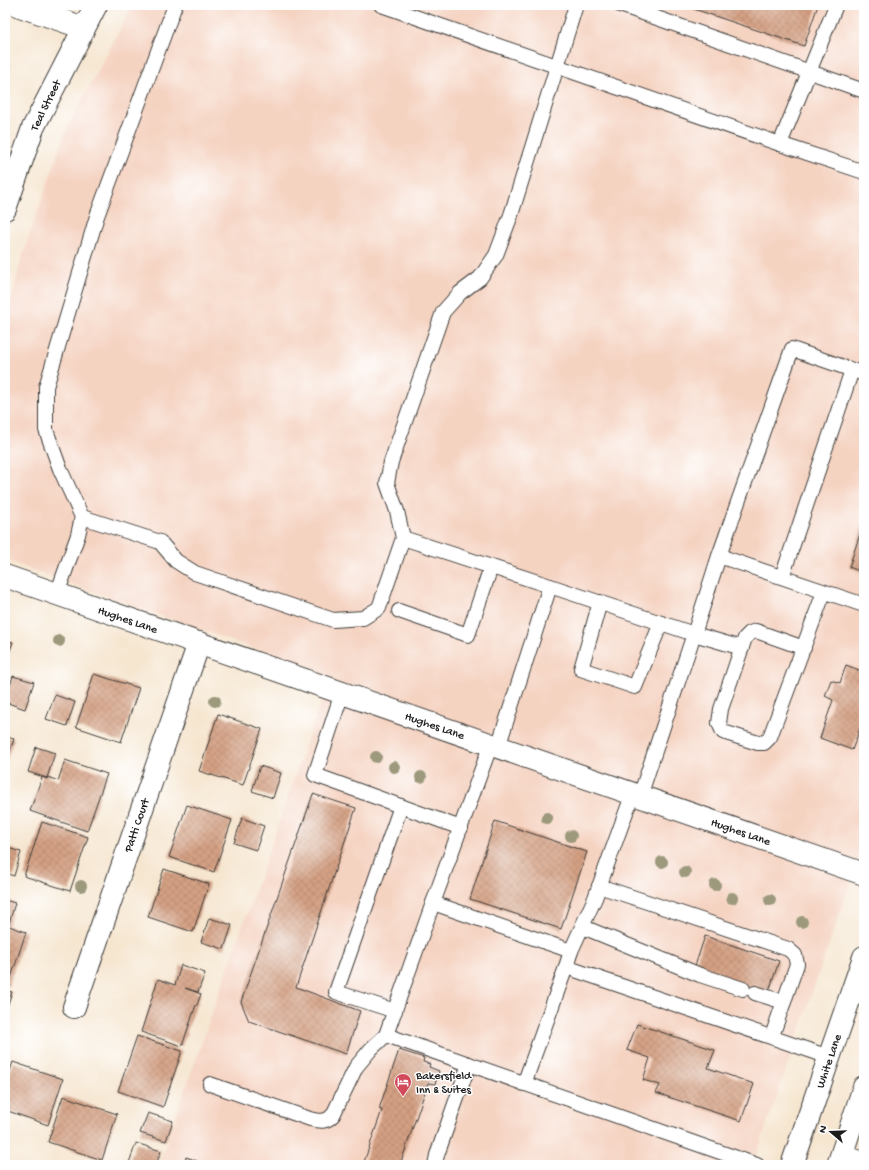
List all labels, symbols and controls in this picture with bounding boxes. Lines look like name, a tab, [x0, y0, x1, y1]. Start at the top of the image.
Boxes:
street label: Teal Street	[28, 77, 66, 135]
street label: Hughes Lane	[96, 604, 160, 638]
street label: Hughes Lane	[403, 710, 467, 744]
street label: Patti Court	[122, 796, 154, 855]
street label: Hughes Lane	[709, 816, 773, 850]
street label: White Lane	[814, 1032, 846, 1090]
place label: Bakersfield Inn & Suites	[415, 1070, 472, 1098]
hotel icon: Bakersfield Inn & Suites	[393, 1072, 413, 1097]
north arrow	[811, 1112, 851, 1152]
text: N	[817, 1124, 830, 1135]

